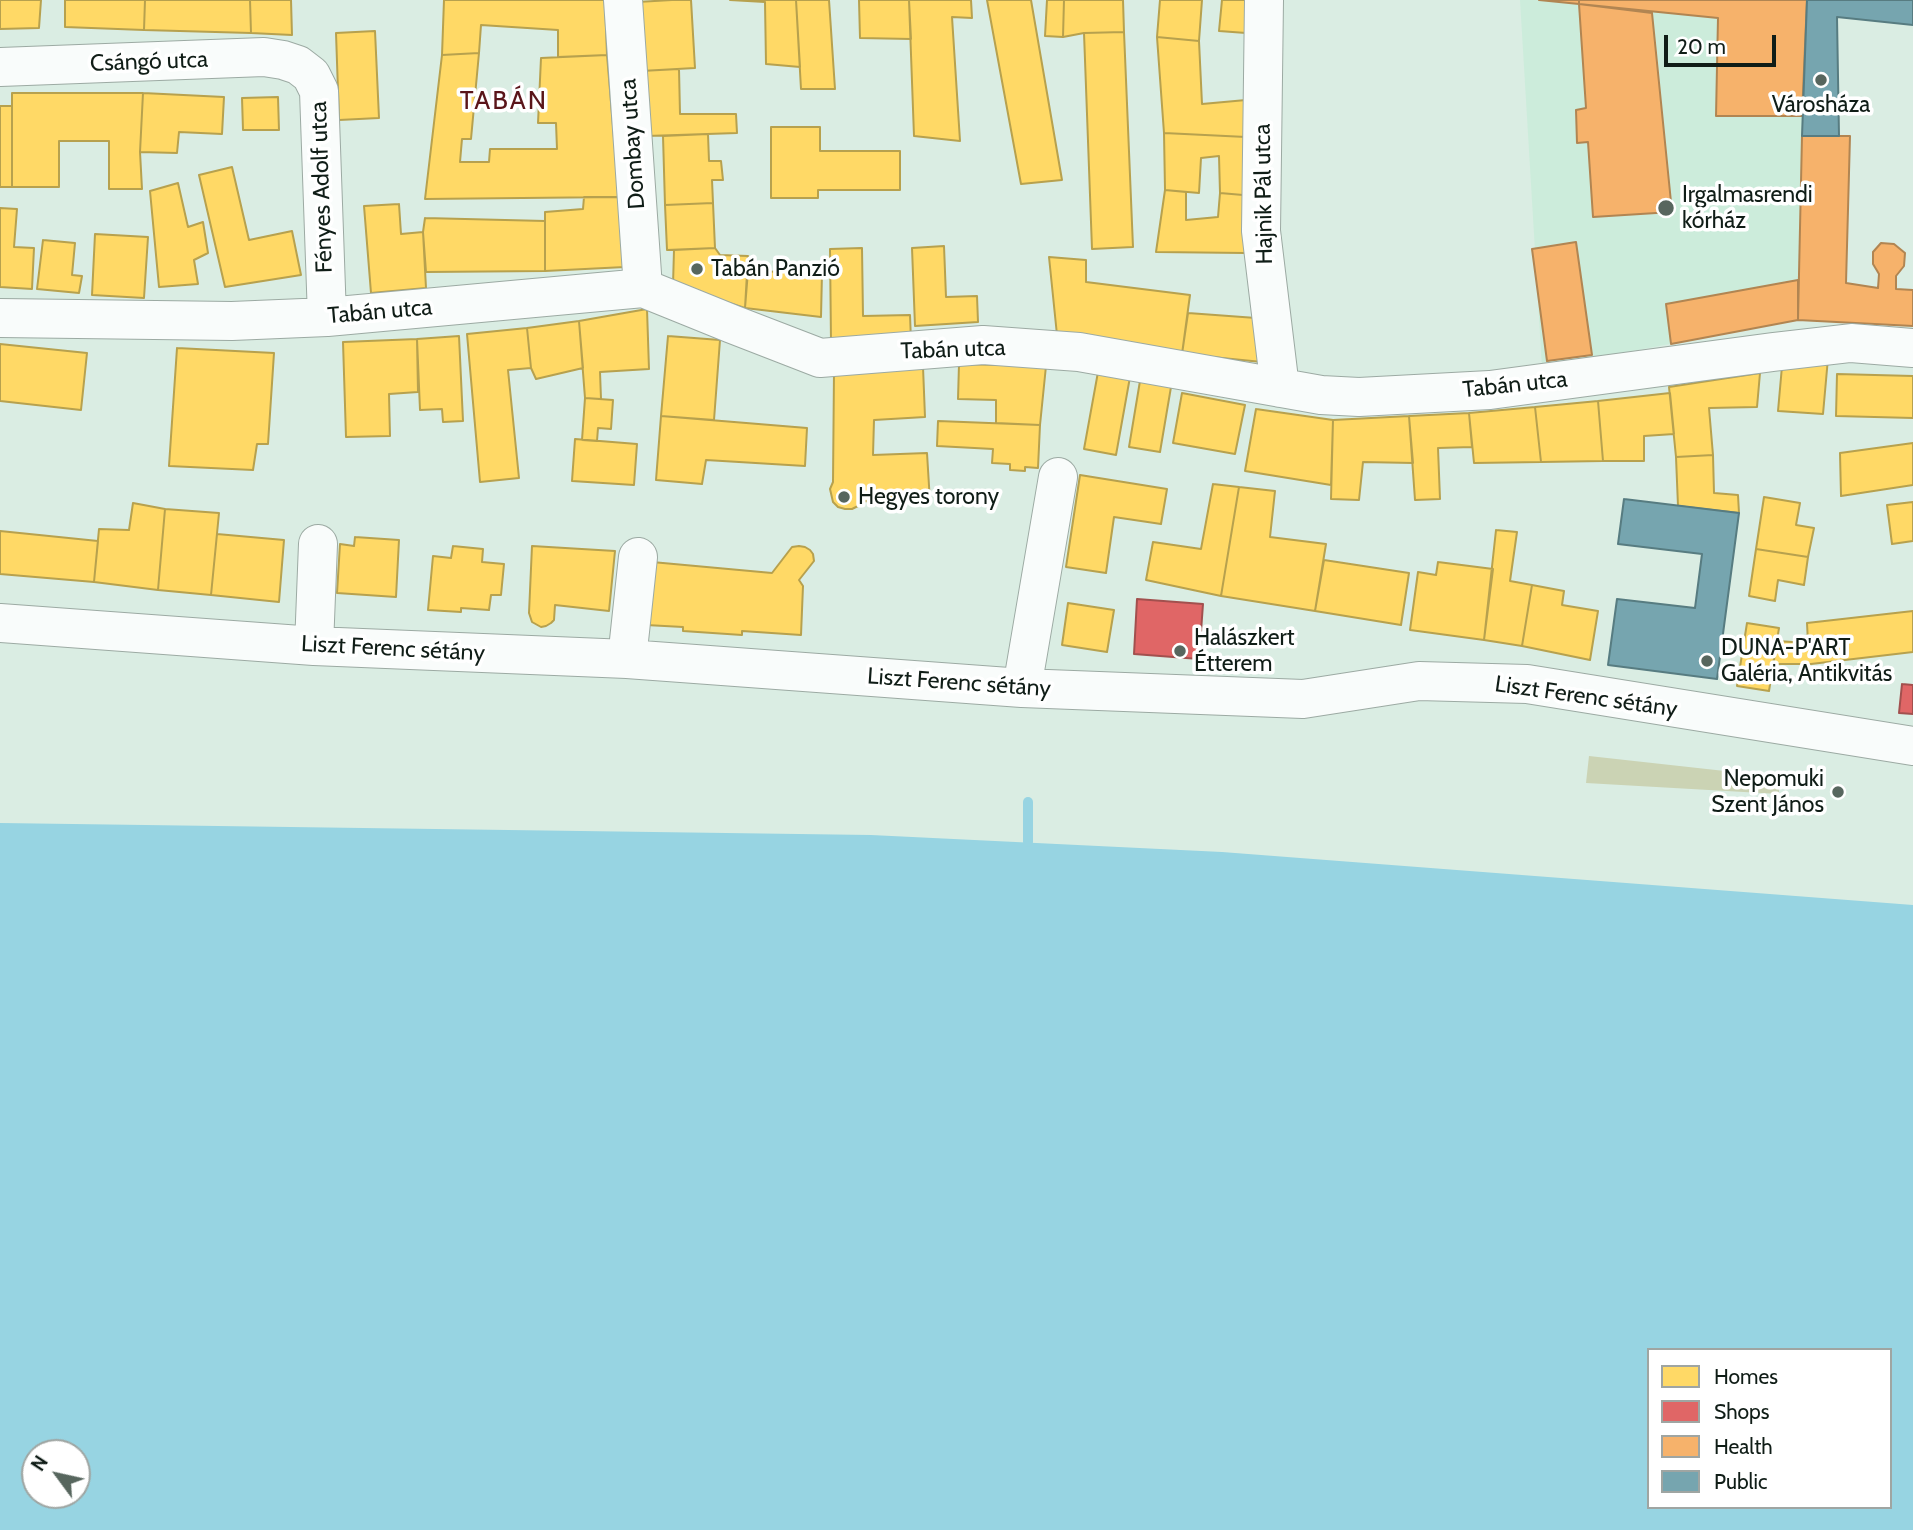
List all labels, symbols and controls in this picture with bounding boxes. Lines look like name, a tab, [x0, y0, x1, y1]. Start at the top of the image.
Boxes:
scale bar	[1668, 21, 1780, 65]
text: 20 m	[1677, 34, 1726, 59]
street label: Csángó utca	[90, 46, 208, 78]
marker: Városháza	[1813, 72, 1829, 88]
street label: Dombay utca	[615, 78, 651, 210]
district label: TABÁN	[460, 85, 548, 117]
place label: Városháza	[1772, 91, 1870, 119]
street label: Fényes Adolf utca	[305, 101, 339, 273]
street label: Hajnik Pál utca	[1249, 123, 1279, 265]
place label: Irgalmasrendi kórház	[1682, 181, 1813, 235]
marker: Irgalmasrendi kórház	[1656, 198, 1676, 218]
place label: Tabán Panzió	[711, 255, 840, 283]
marker: Tabán Panzió	[689, 261, 705, 277]
street label: Tabán utca	[327, 294, 433, 330]
street label: Tabán utca	[900, 334, 1006, 366]
street label: Tabán utca	[1461, 366, 1569, 404]
place label: Hegyes torony	[858, 483, 999, 511]
marker: Hegyes torony	[836, 489, 852, 505]
place label: Halászkert Étterem	[1194, 624, 1294, 678]
street label: Liszt Ferenc sétány	[300, 630, 486, 668]
place label: DUNA-P'ART Galéria, Antikvitás	[1721, 634, 1892, 688]
marker: Halászkert Étterem	[1172, 643, 1188, 659]
marker: DUNA-P'ART Galéria, Antikvitás	[1699, 653, 1715, 669]
street label: Liszt Ferenc sétány	[866, 663, 1052, 703]
street label: Liszt Ferenc sétány	[1493, 671, 1679, 723]
place label: Nepomuki Szent János	[1711, 765, 1824, 819]
marker: Nepomuki Szent János	[1830, 784, 1846, 800]
legend	[1647, 1348, 1892, 1509]
text: Homes	[1714, 1364, 1778, 1389]
text: Shops	[1714, 1399, 1769, 1424]
text: Health	[1714, 1434, 1773, 1459]
north arrow	[21, 1439, 91, 1509]
text: N	[26, 1451, 53, 1475]
text: Public	[1714, 1469, 1768, 1494]

